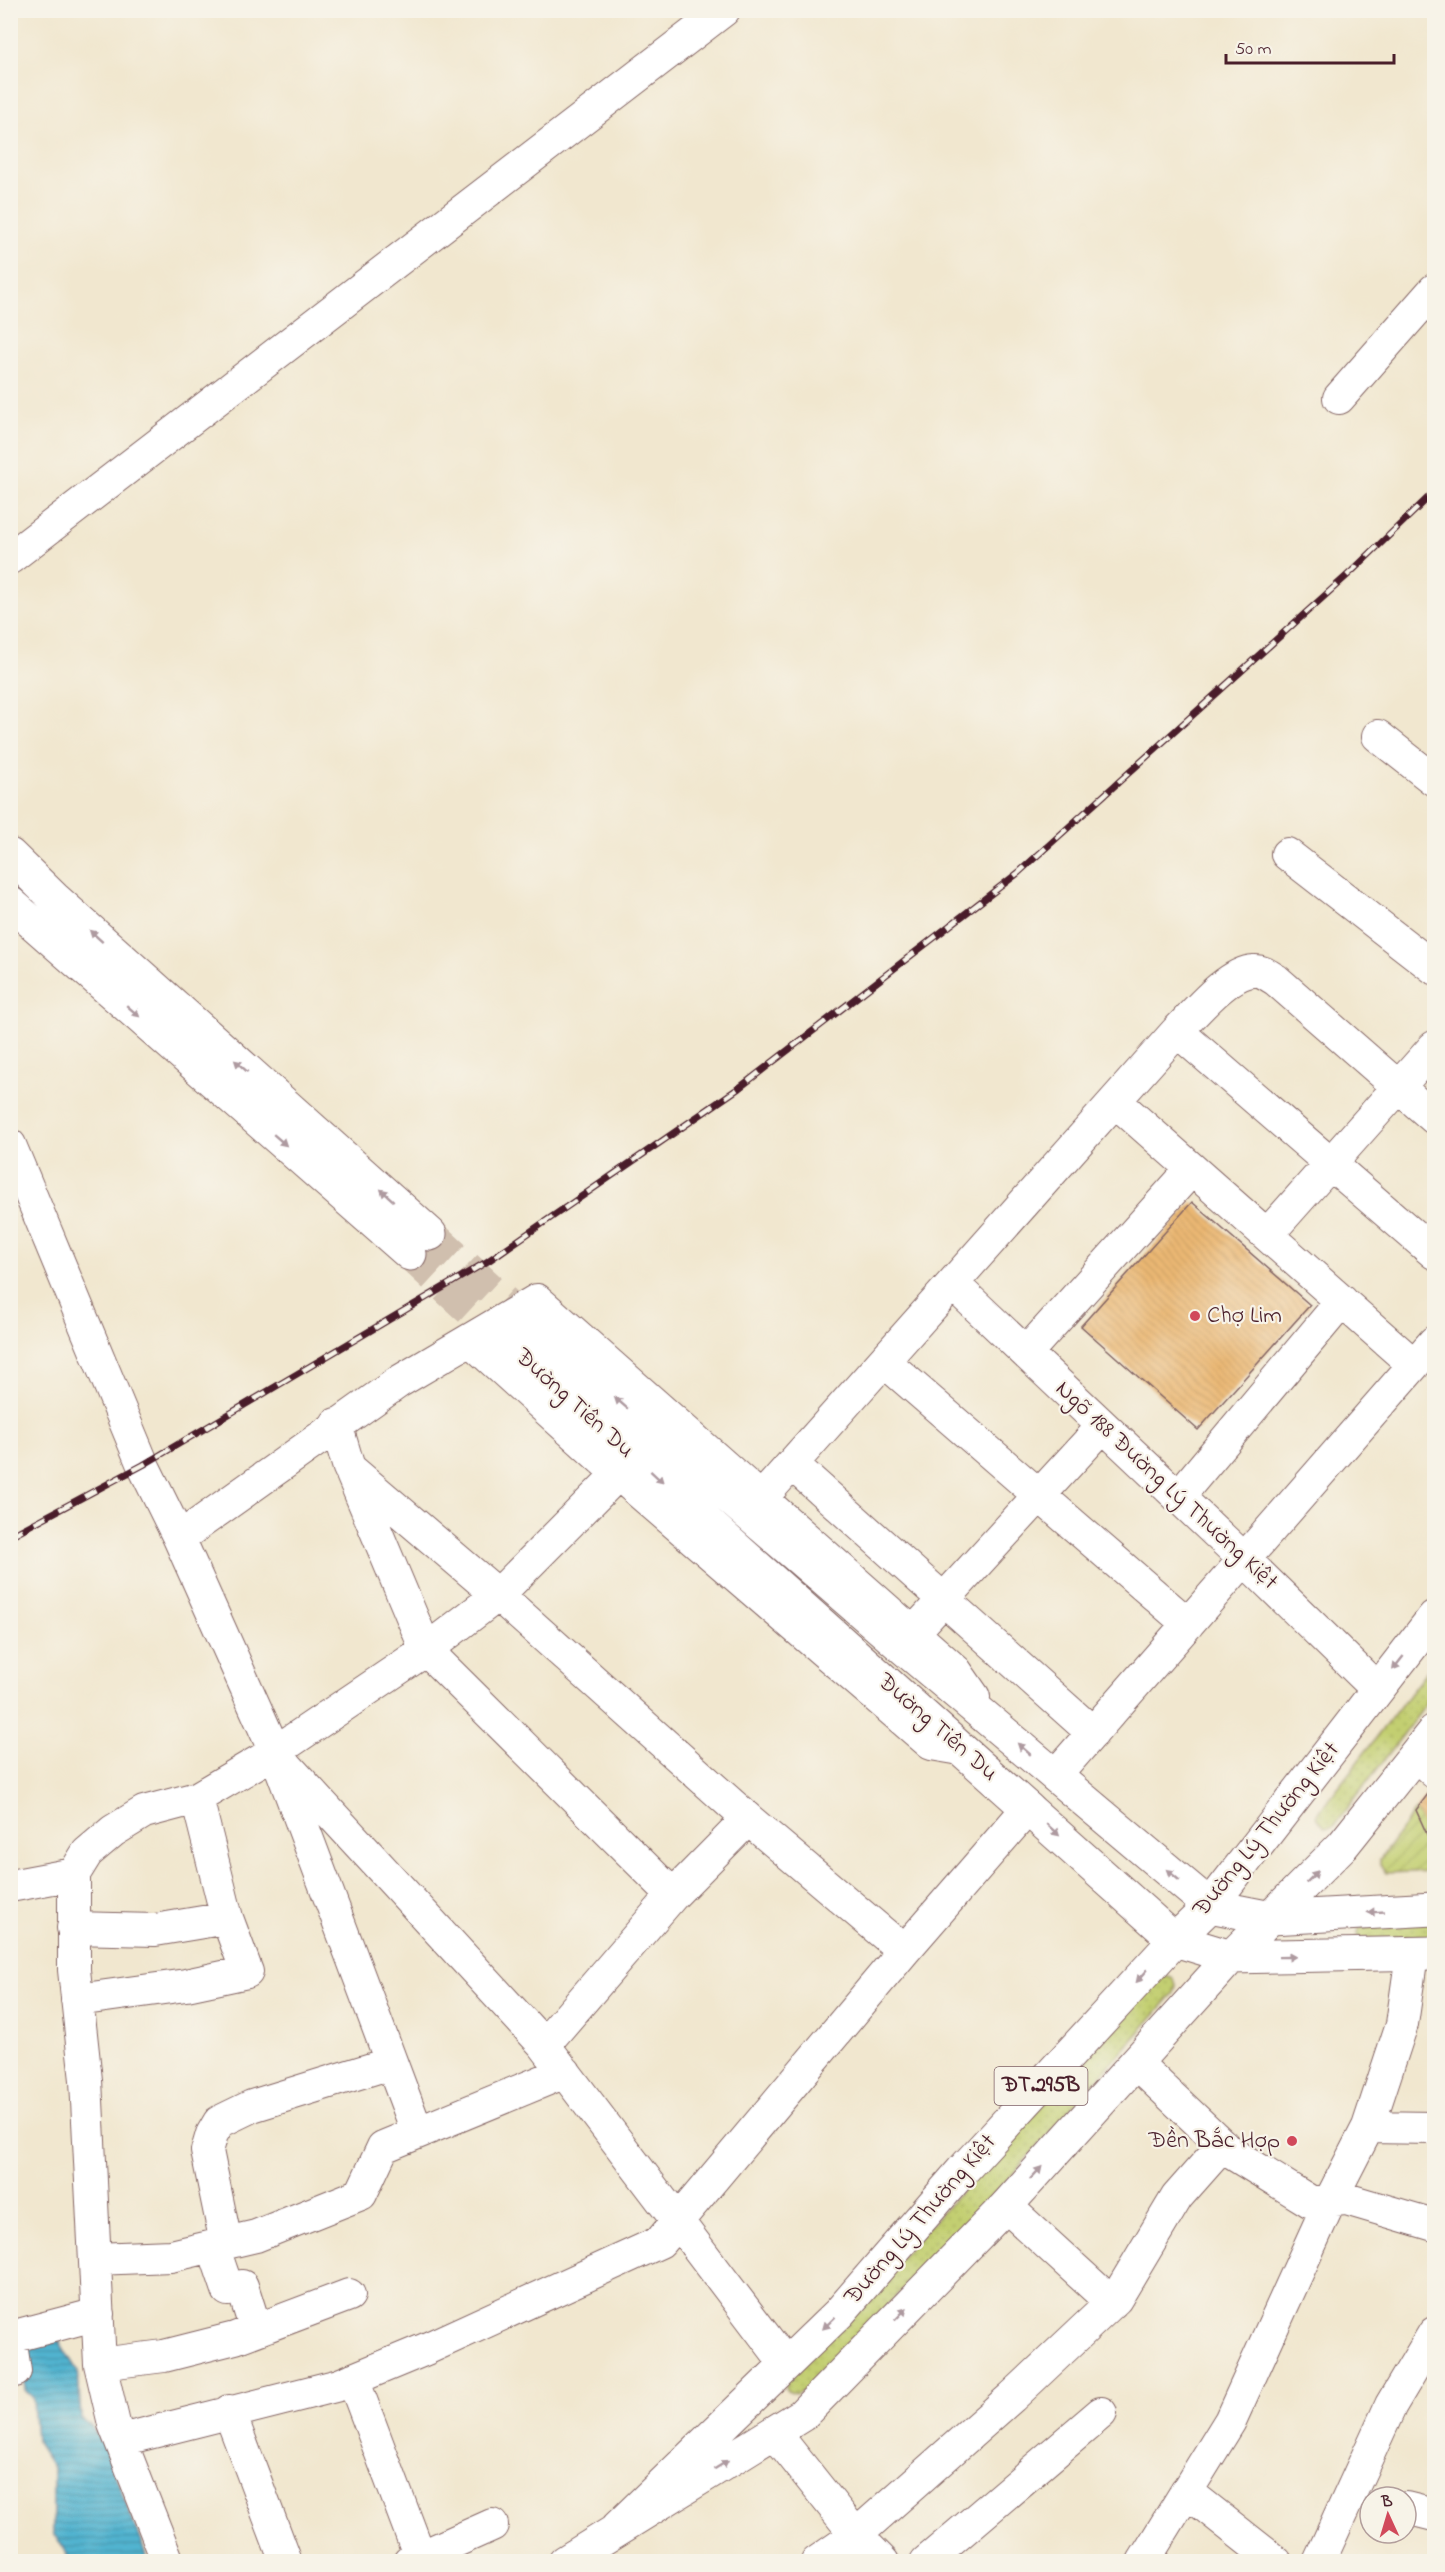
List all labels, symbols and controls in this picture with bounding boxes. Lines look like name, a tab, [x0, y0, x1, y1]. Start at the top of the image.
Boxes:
scale bar	[1226, 27, 1394, 65]
text: 50 m	[1235, 37, 1272, 63]
one-way arrow	[89, 930, 104, 943]
one-way arrow	[126, 1004, 141, 1018]
one-way arrow	[234, 1060, 249, 1073]
one-way arrow	[272, 1133, 287, 1146]
one-way arrow	[380, 1189, 395, 1202]
place label: Chợ Lim	[1207, 1299, 1282, 1334]
marker: Chợ Lim	[1188, 1309, 1202, 1323]
street label: Đường Tiên Du	[506, 1340, 642, 1467]
street label: Ngõ 188 Đường Lý Thường Kiệt	[1046, 1373, 1285, 1600]
one-way arrow	[613, 1397, 629, 1410]
one-way arrow	[649, 1470, 664, 1484]
one-way arrow	[1393, 1655, 1405, 1670]
street label: Đường Tiên Du	[868, 1665, 1005, 1791]
street label: Đường Lý Thường Kiệt	[1184, 1735, 1350, 1927]
one-way arrow	[1017, 1743, 1032, 1756]
one-way arrow	[1045, 1823, 1060, 1836]
one-way arrow	[1166, 1869, 1181, 1882]
one-way arrow	[1304, 1870, 1318, 1884]
one-way arrow	[1367, 1908, 1386, 1917]
one-way arrow	[1278, 1952, 1297, 1961]
one-way arrow	[1135, 1968, 1149, 1983]
road number: ĐT.295B	[994, 2067, 1088, 2105]
place label: Đền Bắc Hợp	[1148, 2124, 1280, 2159]
street label: Đường Lý Thường Kiệt	[836, 2127, 1006, 2315]
marker: Đền Bắc Hợp	[1285, 2134, 1299, 2148]
one-way arrow	[1029, 2166, 1042, 2181]
one-way arrow	[893, 2307, 907, 2321]
one-way arrow	[821, 2316, 836, 2330]
one-way arrow	[712, 2459, 729, 2470]
north arrow	[1358, 2485, 1418, 2545]
text: B	[1380, 2490, 1394, 2514]

